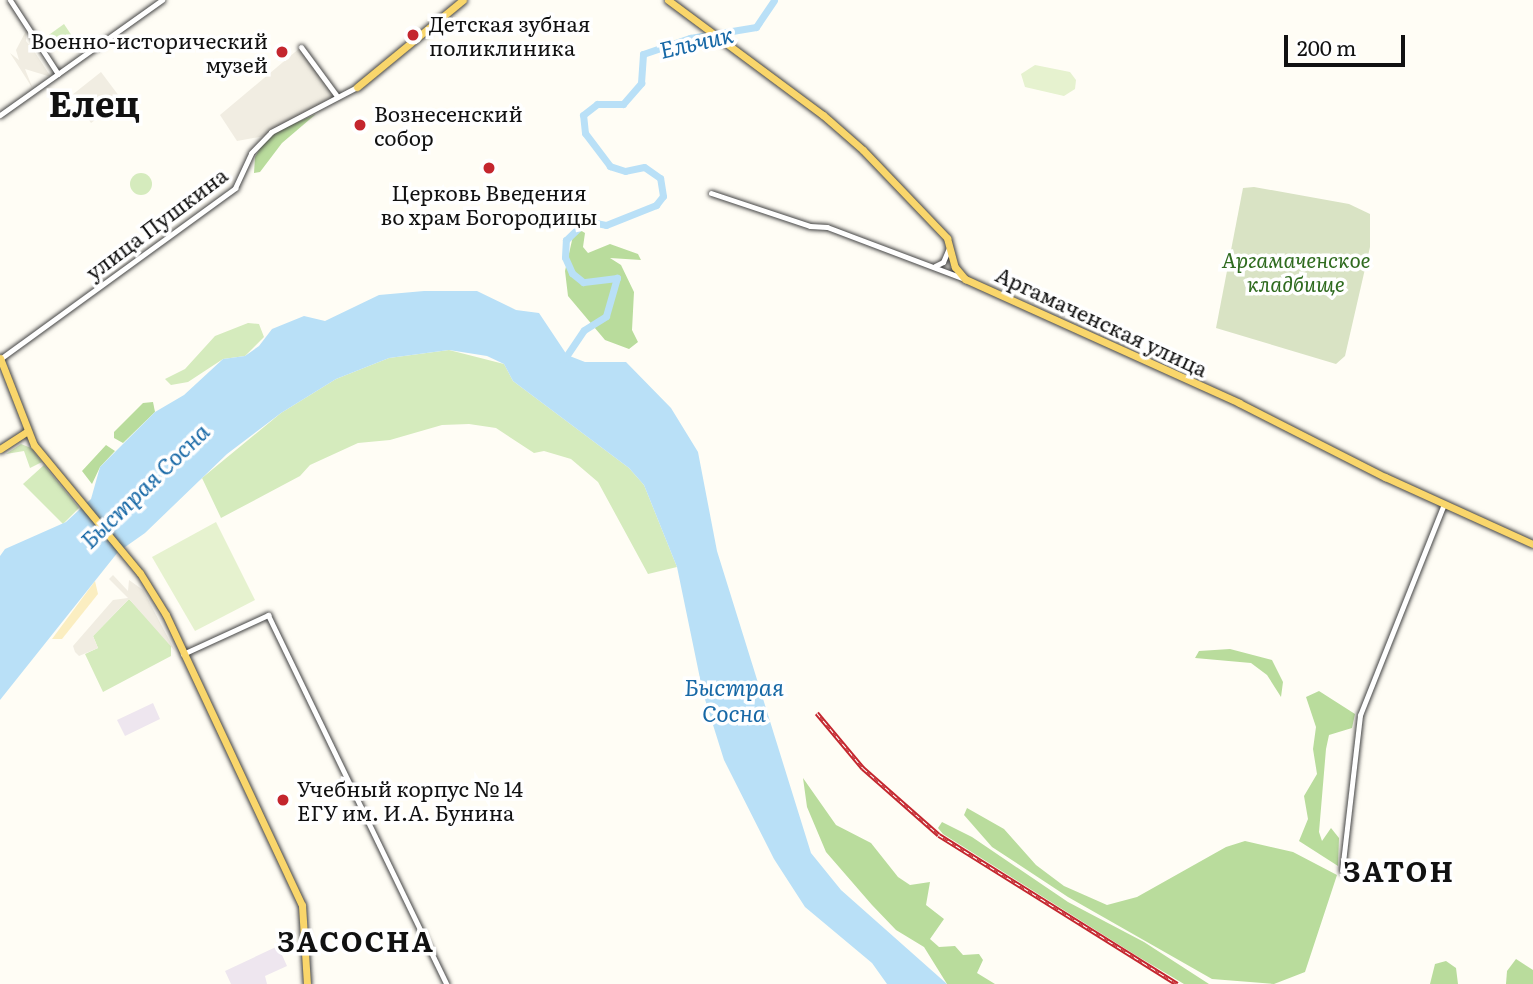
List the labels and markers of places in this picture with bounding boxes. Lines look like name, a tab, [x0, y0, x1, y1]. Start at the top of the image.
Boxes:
place label: Детская зубная поликлиника	[429, 10, 590, 60]
marker: Детская зубная поликлиника	[403, 25, 423, 45]
place label: Военно-исторический музей	[31, 27, 268, 77]
marker: Военно-исторический музей	[274, 44, 290, 60]
place label: Вознесенский собор	[374, 100, 523, 150]
marker: Вознесенский собор	[352, 117, 368, 133]
marker: Церковь Введения во храм Богородицы	[481, 160, 497, 176]
place label: Церковь Введения во храм Богородицы	[381, 179, 597, 229]
place label: Учебный корпус № 14 ЕГУ им. И.А. Бунина	[297, 775, 523, 825]
marker: Учебный корпус № 14 ЕГУ им. И.А. Бунина	[275, 792, 291, 808]

